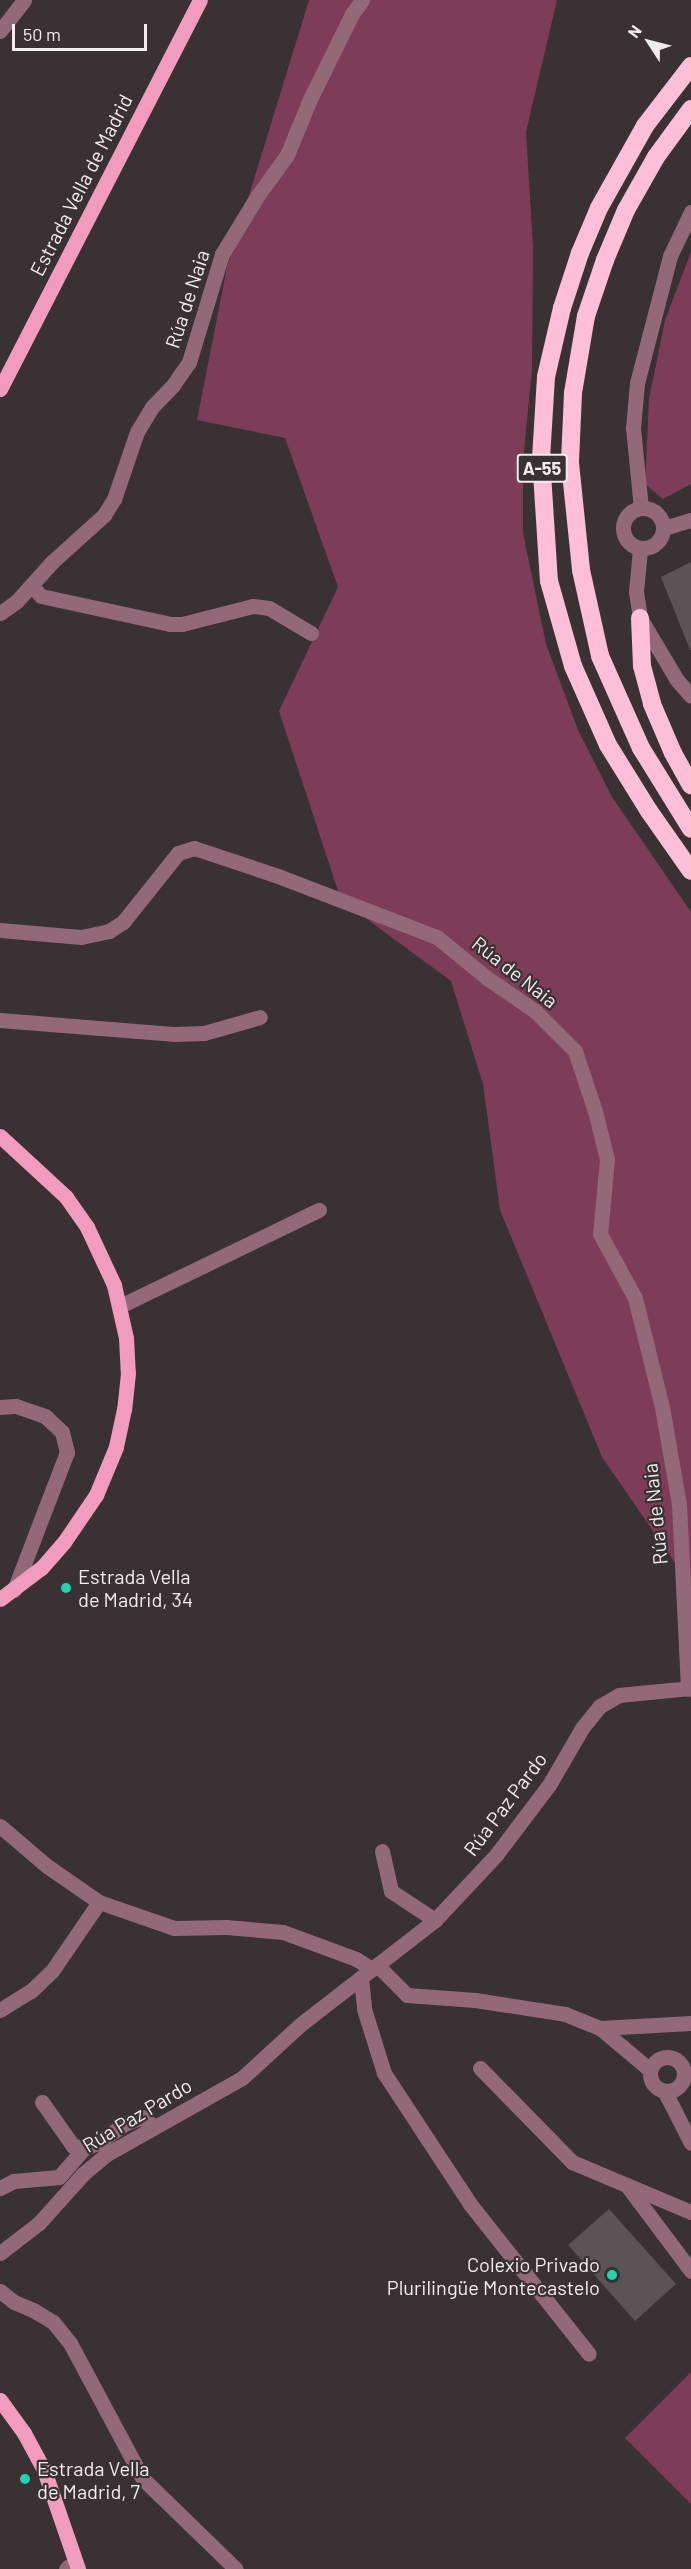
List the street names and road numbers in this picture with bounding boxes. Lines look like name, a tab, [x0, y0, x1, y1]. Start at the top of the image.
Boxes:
street label: Estrada Vella de Madrid	[25, 90, 137, 280]
street label: Rúa de Naia	[160, 247, 214, 351]
road number: A-55	[516, 453, 568, 483]
street label: Rúa de Naia	[467, 931, 563, 1013]
street label: Rúa de Naia	[638, 1462, 672, 1566]
street label: Rúa Paz Pardo	[458, 1748, 552, 1860]
street label: Rúa Paz Pardo	[78, 2073, 196, 2157]

